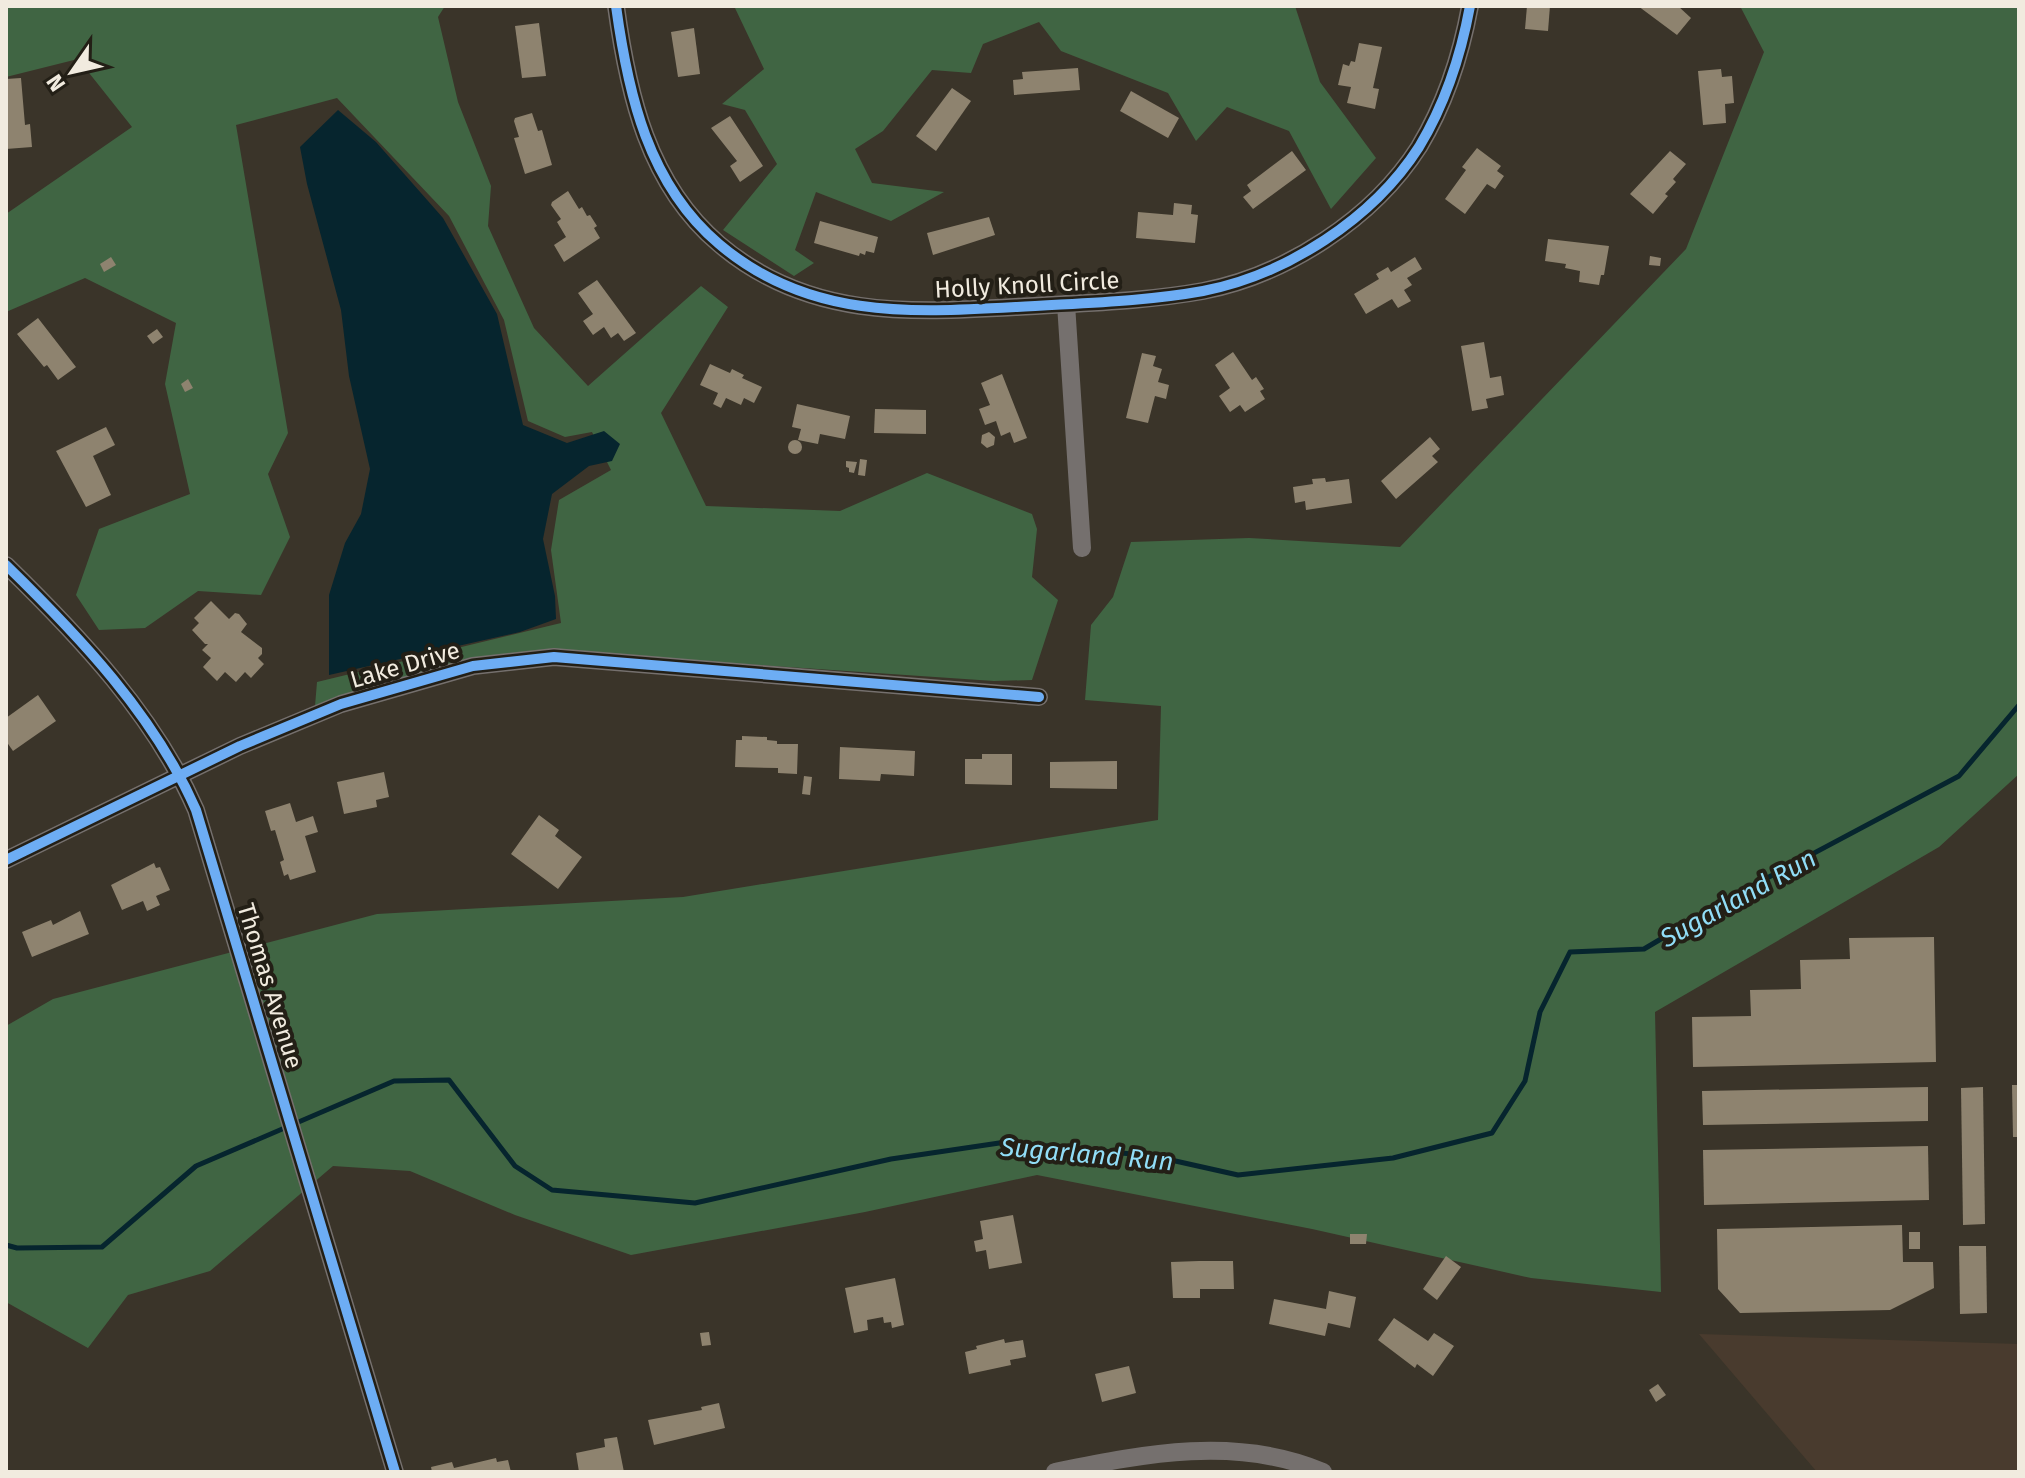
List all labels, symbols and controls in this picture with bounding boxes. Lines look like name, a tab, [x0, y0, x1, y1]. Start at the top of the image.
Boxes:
north arrow	[32, 32, 112, 112]
text: N	[41, 69, 71, 97]
street label: Holly Knoll Circle	[934, 266, 1120, 304]
street label: Lake Drive	[347, 636, 463, 694]
water label: Sugarland Run	[1654, 843, 1822, 955]
street label: Thomas Avenue	[232, 900, 308, 1072]
water label: Sugarland Run	[998, 1131, 1175, 1178]

